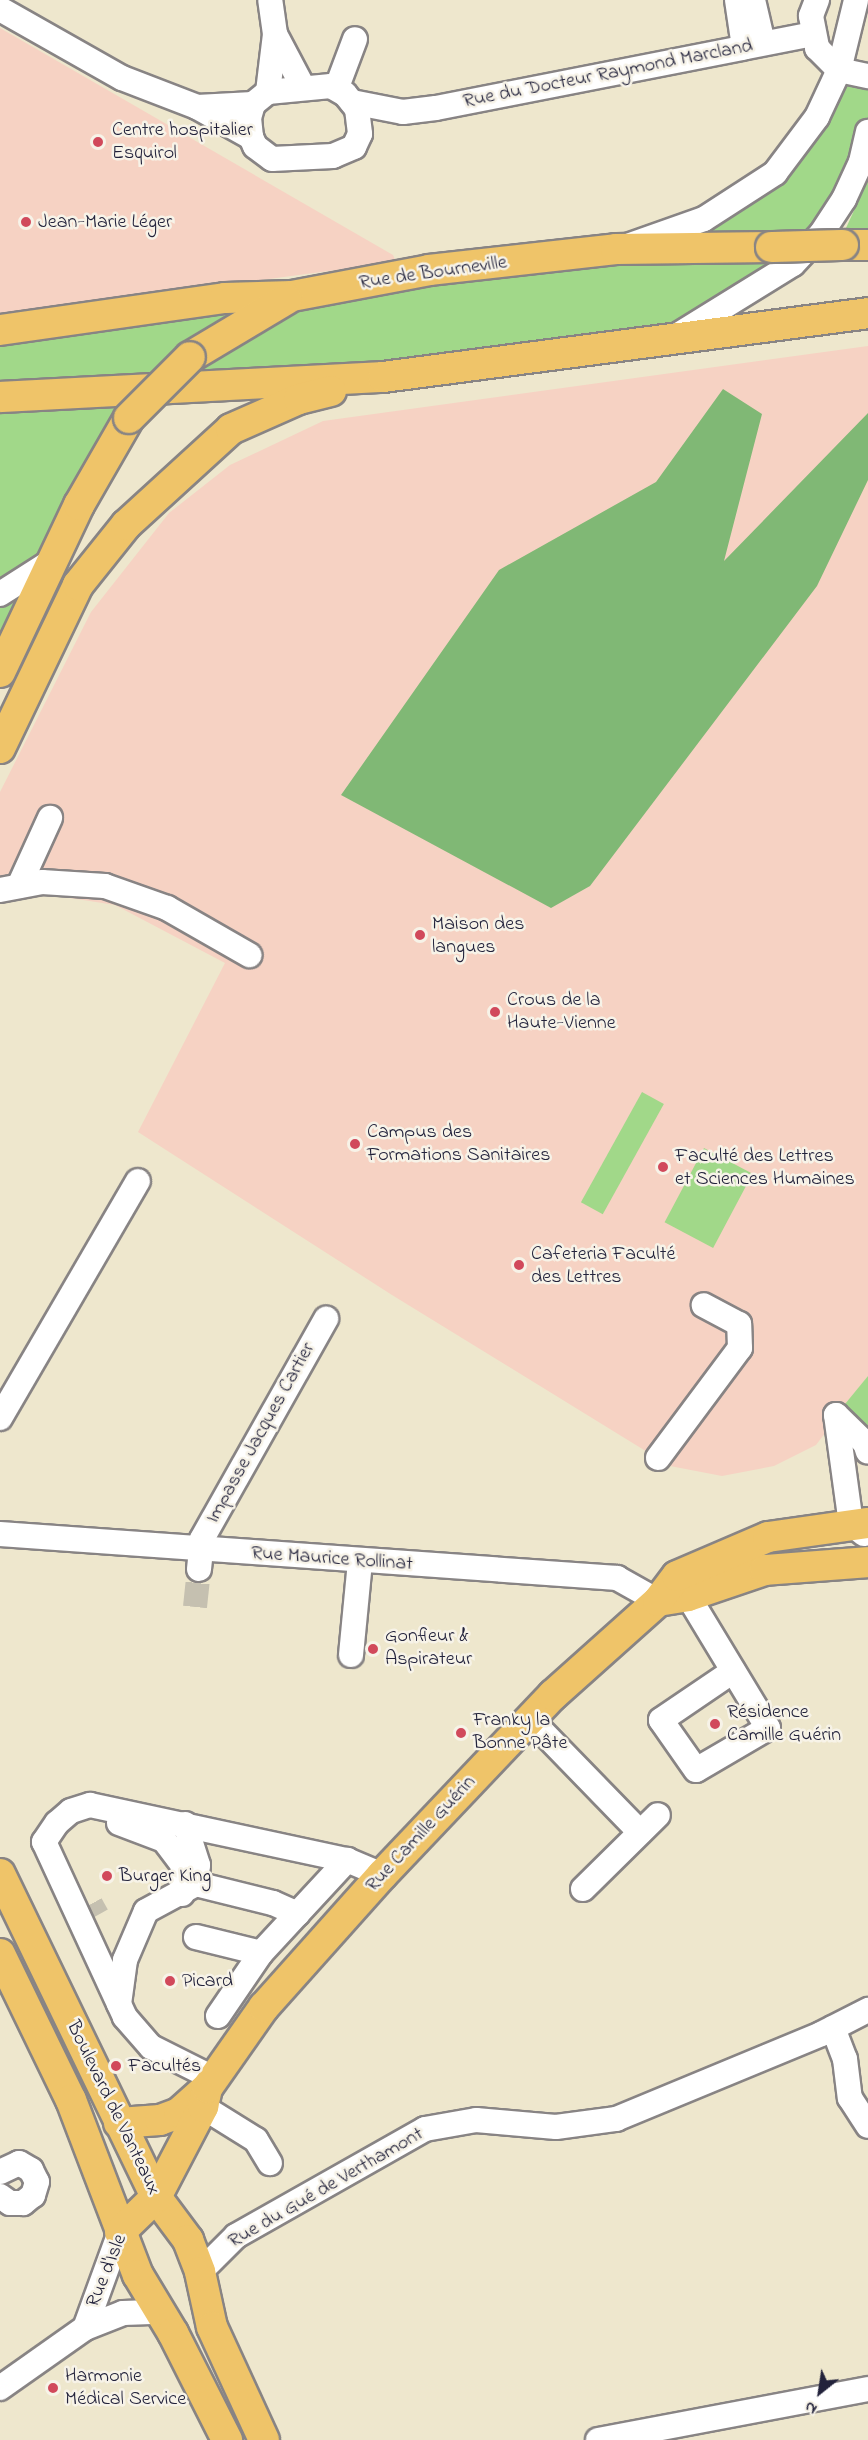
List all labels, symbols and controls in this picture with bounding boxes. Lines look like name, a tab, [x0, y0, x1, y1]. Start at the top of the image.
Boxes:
street label: Rue du Docteur Raymond Marcland	[461, 34, 755, 114]
place label: Centre hospitalier Esquirol	[112, 118, 253, 165]
marker: Centre hospitalier Esquirol	[89, 133, 107, 151]
place label: Jean-Marie Léger	[38, 210, 172, 234]
marker: Jean-Marie Léger	[19, 215, 33, 229]
street label: Rue de Bourneville	[358, 251, 508, 295]
place label: Maison des langues	[432, 912, 524, 959]
marker: Maison des langues	[413, 928, 427, 942]
place label: Crous de la Haute-Vienne	[507, 988, 616, 1035]
marker: Crous de la Haute-Vienne	[488, 1005, 502, 1019]
place label: Campus des Formations Sanitaires	[367, 1120, 550, 1167]
marker: Campus des Formations Sanitaires	[348, 1137, 362, 1151]
place label: Faculté des Lettres et Sciences Humaines	[675, 1144, 855, 1191]
marker: Faculté des Lettres et Sciences Humaines	[656, 1160, 670, 1174]
place label: Cafeteria Faculté des Lettres	[531, 1242, 675, 1289]
marker: Cafeteria Faculté des Lettres	[512, 1258, 526, 1272]
street label: Impasse Jacques Cartier	[201, 1338, 321, 1528]
street label: Rue Maurice Rollinat	[250, 1541, 414, 1577]
place label: Gonfleur & Aspirateur	[385, 1625, 472, 1672]
marker: Gonfleur & Aspirateur	[366, 1642, 380, 1656]
place label: Résidence Camille Guérin	[727, 1700, 841, 1747]
place label: Franky la Bonne Pâte	[473, 1709, 567, 1756]
marker: Résidence Camille Guérin	[708, 1717, 722, 1731]
marker: Franky la Bonne Pâte	[454, 1726, 468, 1740]
street label: Rue Camille Guérin	[361, 1771, 481, 1897]
place label: Burger King	[119, 1864, 211, 1888]
marker: Burger King	[100, 1869, 114, 1883]
place label: Picard	[182, 1969, 233, 1993]
marker: Picard	[163, 1974, 177, 1988]
street label: Boulevard de Vanteaux	[60, 2017, 166, 2199]
place label: Facultés	[128, 2054, 201, 2078]
marker: Facultés	[109, 2059, 123, 2073]
street label: Rue du Gué de Verthamont	[224, 2122, 428, 2254]
street label: Rue d'Isle	[81, 2231, 133, 2311]
north arrow	[790, 2362, 850, 2422]
place label: Harmonie Médical Service	[65, 2364, 186, 2411]
marker: Harmonie Médical Service	[46, 2381, 60, 2395]
text: N	[800, 2394, 822, 2421]

